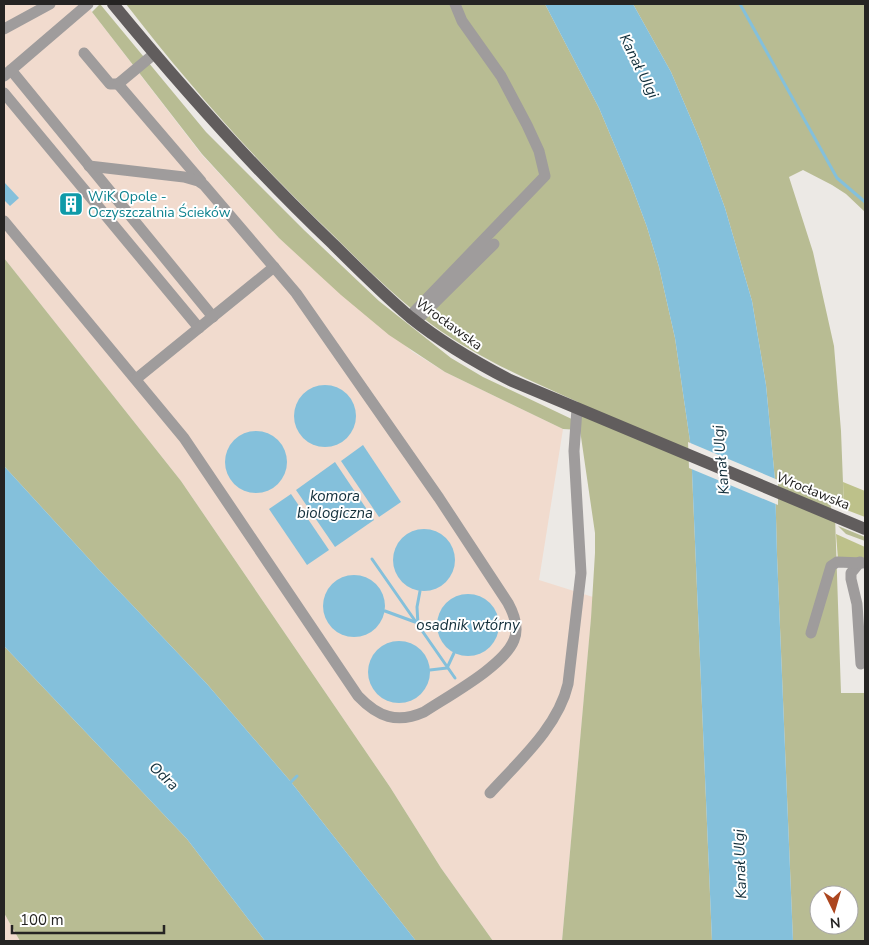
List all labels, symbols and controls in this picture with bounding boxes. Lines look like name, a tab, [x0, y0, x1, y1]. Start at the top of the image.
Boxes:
water label: Kanał Ulgi	[615, 30, 663, 102]
place label: WiK Opole - Oczyszczalnia Ścieków	[88, 187, 231, 222]
building icon: WiK Opole - Oczyszczalnia Ścieków	[58, 191, 84, 217]
street label: Wrocławska	[412, 293, 486, 355]
water label: Kanał Ulgi	[708, 424, 734, 496]
street label: Wrocławska	[773, 468, 853, 514]
water label: komora biologiczna	[297, 486, 373, 523]
water label: osadnik wtórny	[416, 615, 521, 635]
water label: Odra	[145, 757, 183, 795]
water label: Kanał Ulgi	[729, 828, 751, 899]
north arrow	[809, 885, 859, 935]
scale bar	[12, 902, 165, 934]
text: 100 m	[20, 910, 64, 930]
text: N	[829, 913, 841, 932]

